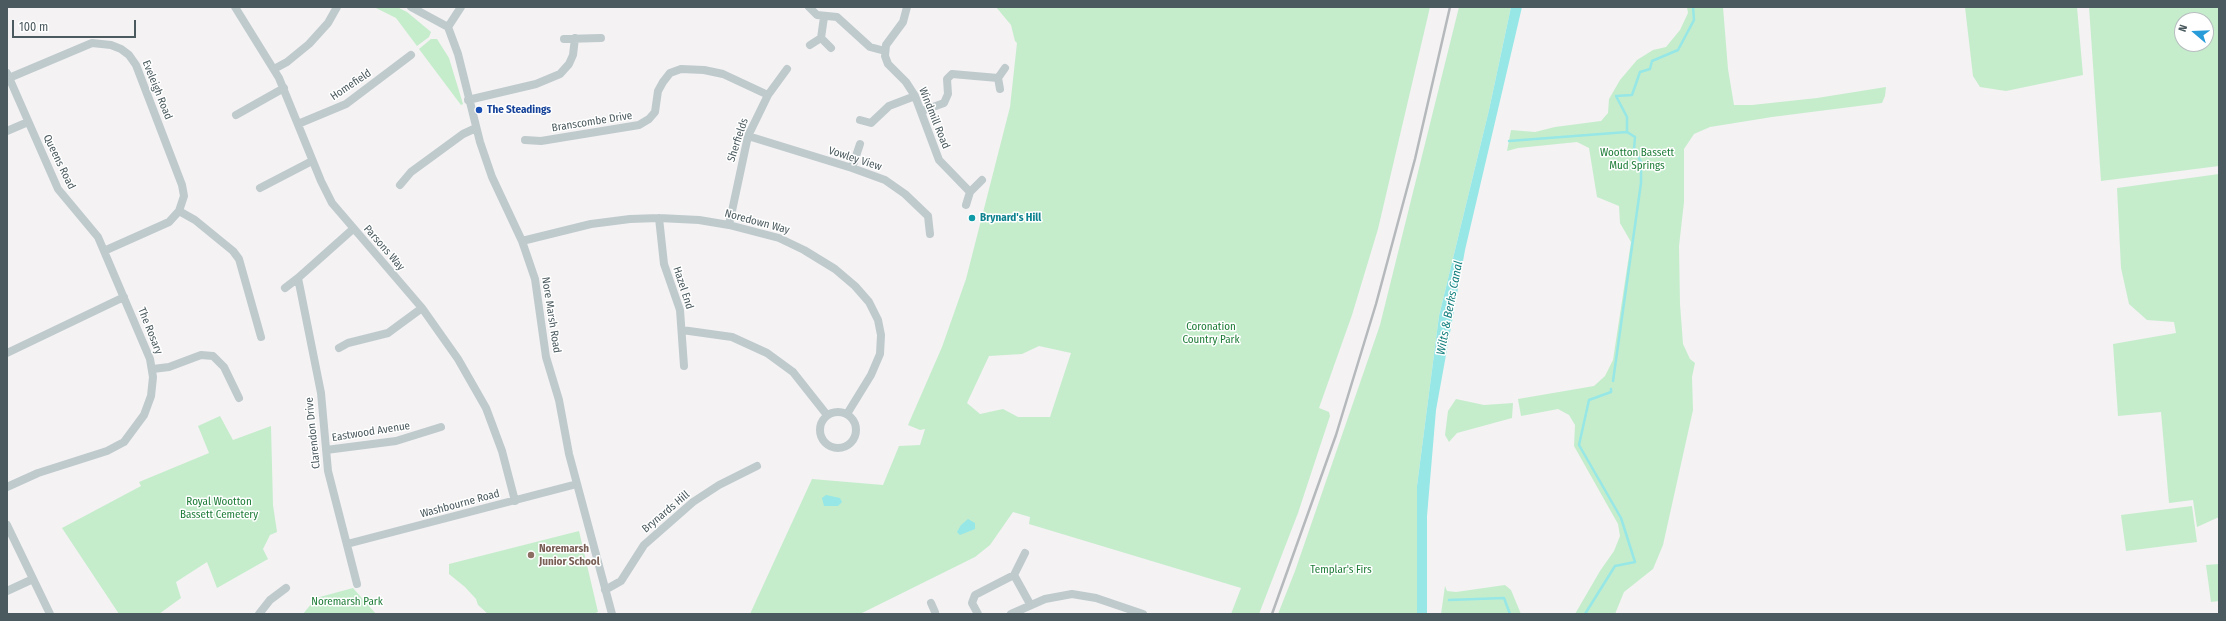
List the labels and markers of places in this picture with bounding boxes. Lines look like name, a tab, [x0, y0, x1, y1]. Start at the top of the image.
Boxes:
place label: The Steadings	[487, 103, 551, 117]
marker: The Steadings	[474, 105, 484, 115]
place label: Brynard's Hill	[980, 211, 1041, 225]
marker: Brynard's Hill	[967, 213, 977, 223]
place label: Noremarsh Junior School	[539, 542, 600, 568]
marker: Noremarsh Junior School	[526, 550, 536, 560]

